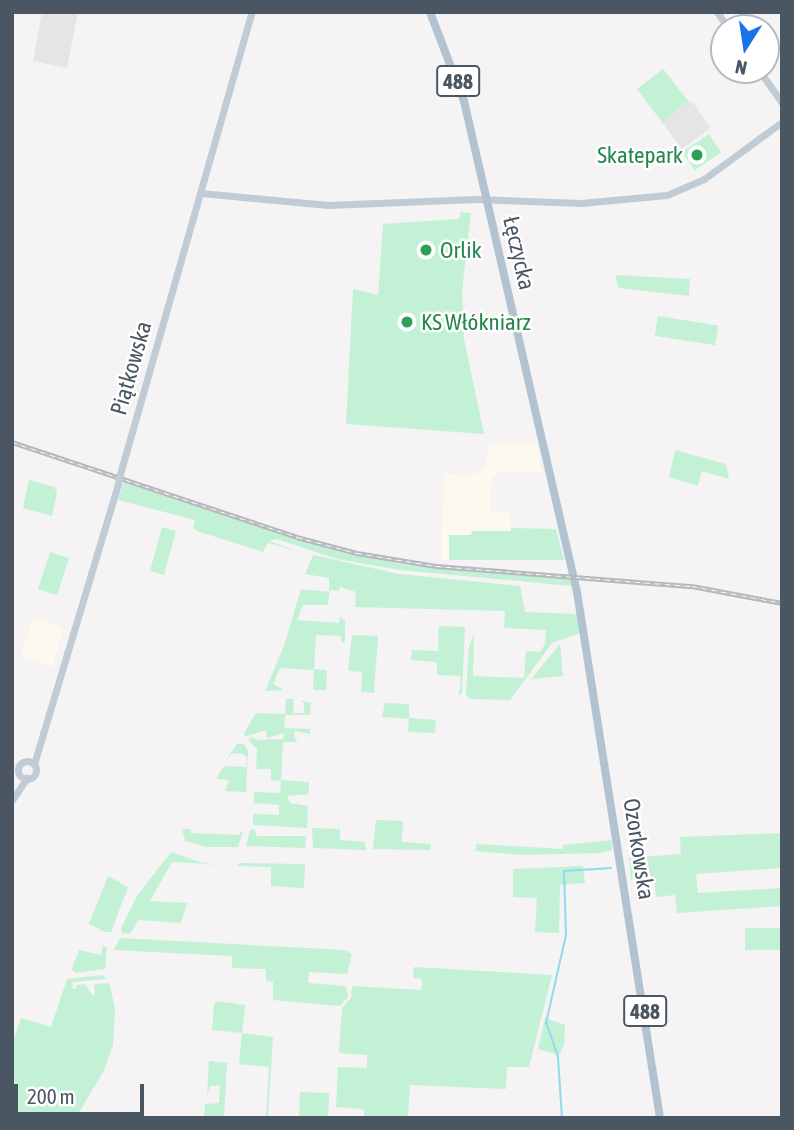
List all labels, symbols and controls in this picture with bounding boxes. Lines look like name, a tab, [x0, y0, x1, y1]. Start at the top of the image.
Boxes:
north arrow	[710, 14, 780, 84]
text: N	[733, 56, 749, 80]
road number: 488	[435, 64, 481, 98]
place label: Skatepark	[597, 141, 683, 169]
marker: Skatepark	[689, 147, 705, 163]
street label: Łęczycka	[497, 214, 541, 292]
place label: Orlik	[440, 236, 482, 264]
marker: Orlik	[418, 242, 434, 258]
place label: KS Włókniarz	[421, 308, 531, 336]
marker: KS Włókniarz	[399, 314, 415, 330]
street label: Piątkowska	[104, 318, 158, 418]
street label: Ozorkowska	[617, 796, 661, 902]
road number: 488	[622, 993, 668, 1028]
scale bar	[18, 1070, 147, 1114]
text: 200 m	[27, 1084, 75, 1108]

